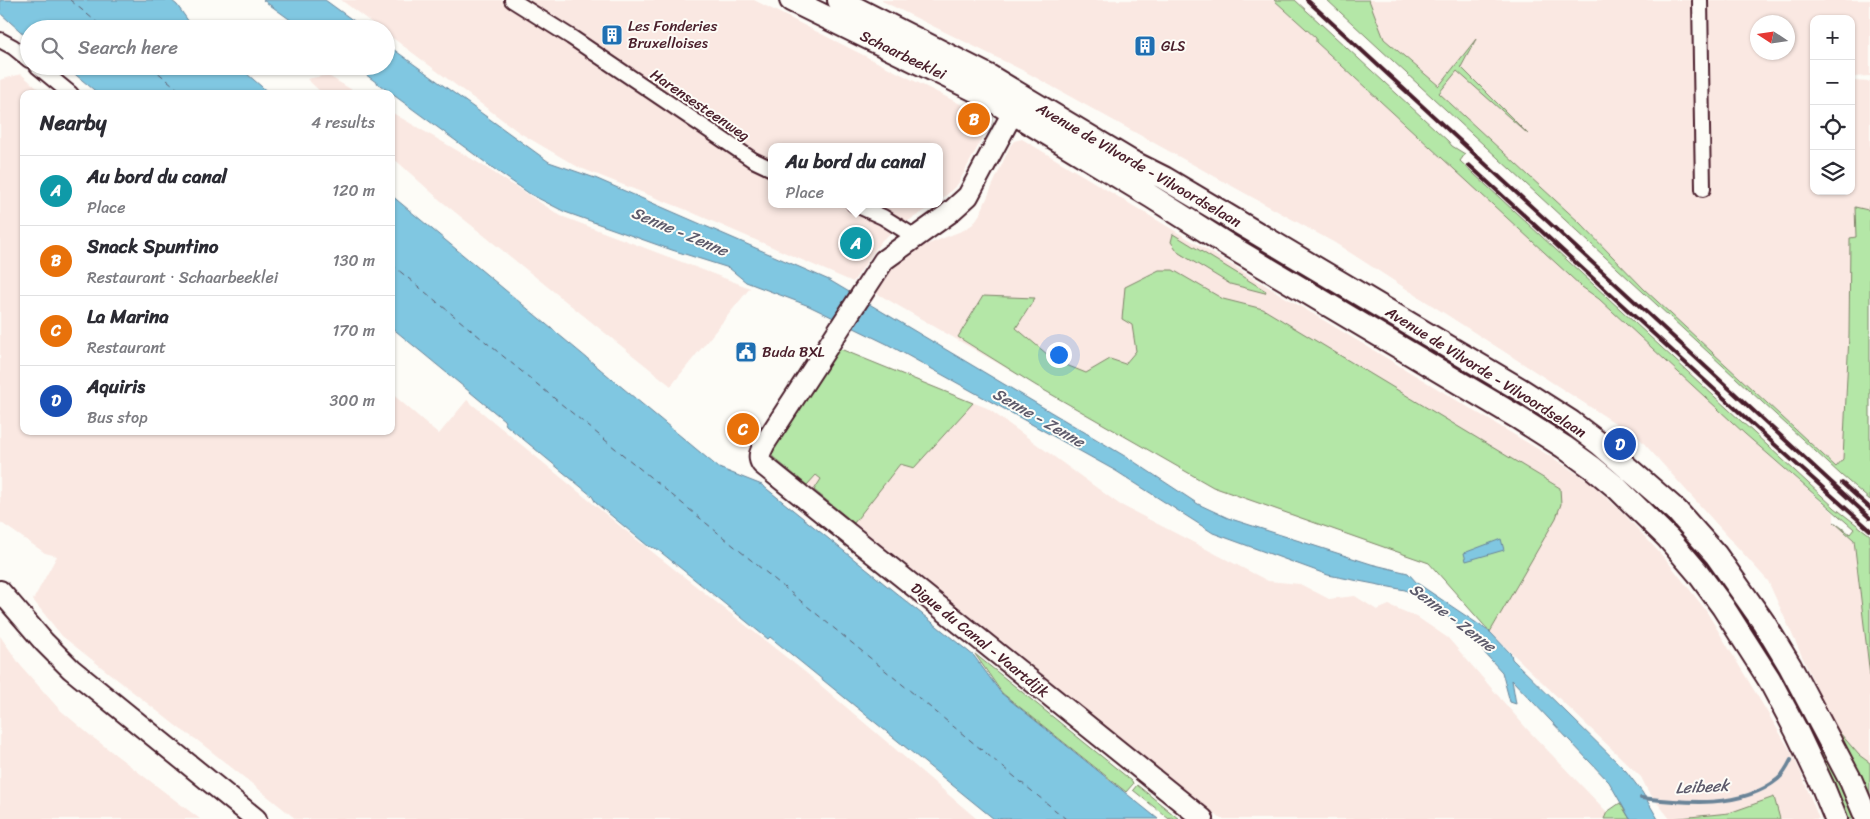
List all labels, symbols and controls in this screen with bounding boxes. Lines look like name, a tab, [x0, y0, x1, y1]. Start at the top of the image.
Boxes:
place label: Les Fonderies Bruxelloises	[628, 13, 717, 56]
north arrow	[1750, 15, 1795, 60]
map controls	[1810, 15, 1855, 195]
button: +	[1810, 15, 1855, 60]
search box	[20, 20, 395, 75]
building icon: Les Fonderies Bruxelloises	[600, 23, 624, 47]
street label: Schaarbeeklei	[855, 23, 951, 87]
text: Search here	[78, 31, 178, 64]
place label: GLS	[1161, 33, 1185, 59]
icon: search	[38, 34, 66, 62]
building icon: GLS	[1133, 34, 1157, 58]
button: −	[1810, 60, 1855, 105]
street label: Harensesteenweg	[645, 62, 756, 148]
street label: Avenue de Vilvorde - Vilvoordselaan	[1031, 95, 1246, 235]
pin: B	[958, 100, 990, 138]
text: Nearby	[40, 104, 106, 142]
button: locate	[1810, 105, 1855, 150]
text: 4 results	[311, 108, 375, 137]
popup	[768, 143, 943, 208]
text: Au bord du canal	[786, 145, 925, 178]
button: layers	[1810, 150, 1855, 195]
text: Au bord du canal	[87, 160, 227, 193]
text: A	[51, 176, 61, 205]
text: 120 m	[332, 176, 375, 205]
text: Place	[786, 178, 824, 207]
text: Place	[87, 193, 126, 222]
water label: Senne - Zenne	[627, 198, 734, 265]
pin: A	[840, 224, 872, 262]
text: Snack Spuntino	[87, 230, 218, 263]
text: B	[51, 246, 61, 275]
text: 130 m	[333, 246, 375, 275]
text: Restaurant · Schaarbeeklei	[87, 263, 278, 292]
street label: Avenue de Vilvorde - Vilvoordselaan	[1379, 299, 1592, 445]
text: La Marina	[87, 300, 169, 333]
text: C	[51, 316, 61, 345]
text: 170 m	[332, 316, 375, 345]
text: Restaurant	[87, 333, 166, 362]
place label: Buda BXL	[762, 339, 825, 365]
public building icon: Buda BXL	[734, 340, 758, 364]
your location	[1046, 342, 1072, 368]
text: Aquiris	[87, 370, 145, 403]
water label: Senne - Zenne	[987, 379, 1092, 456]
text: D	[51, 386, 61, 415]
text: 300 m	[330, 386, 375, 415]
text: Bus stop	[87, 403, 148, 432]
pin: C	[727, 410, 759, 448]
pin: D	[1604, 425, 1636, 463]
water label: Senne - Zenne	[1403, 575, 1504, 661]
street label: Digue du Canal - Vaartdijk	[905, 576, 1055, 704]
water label: Leibeek	[1675, 770, 1732, 802]

